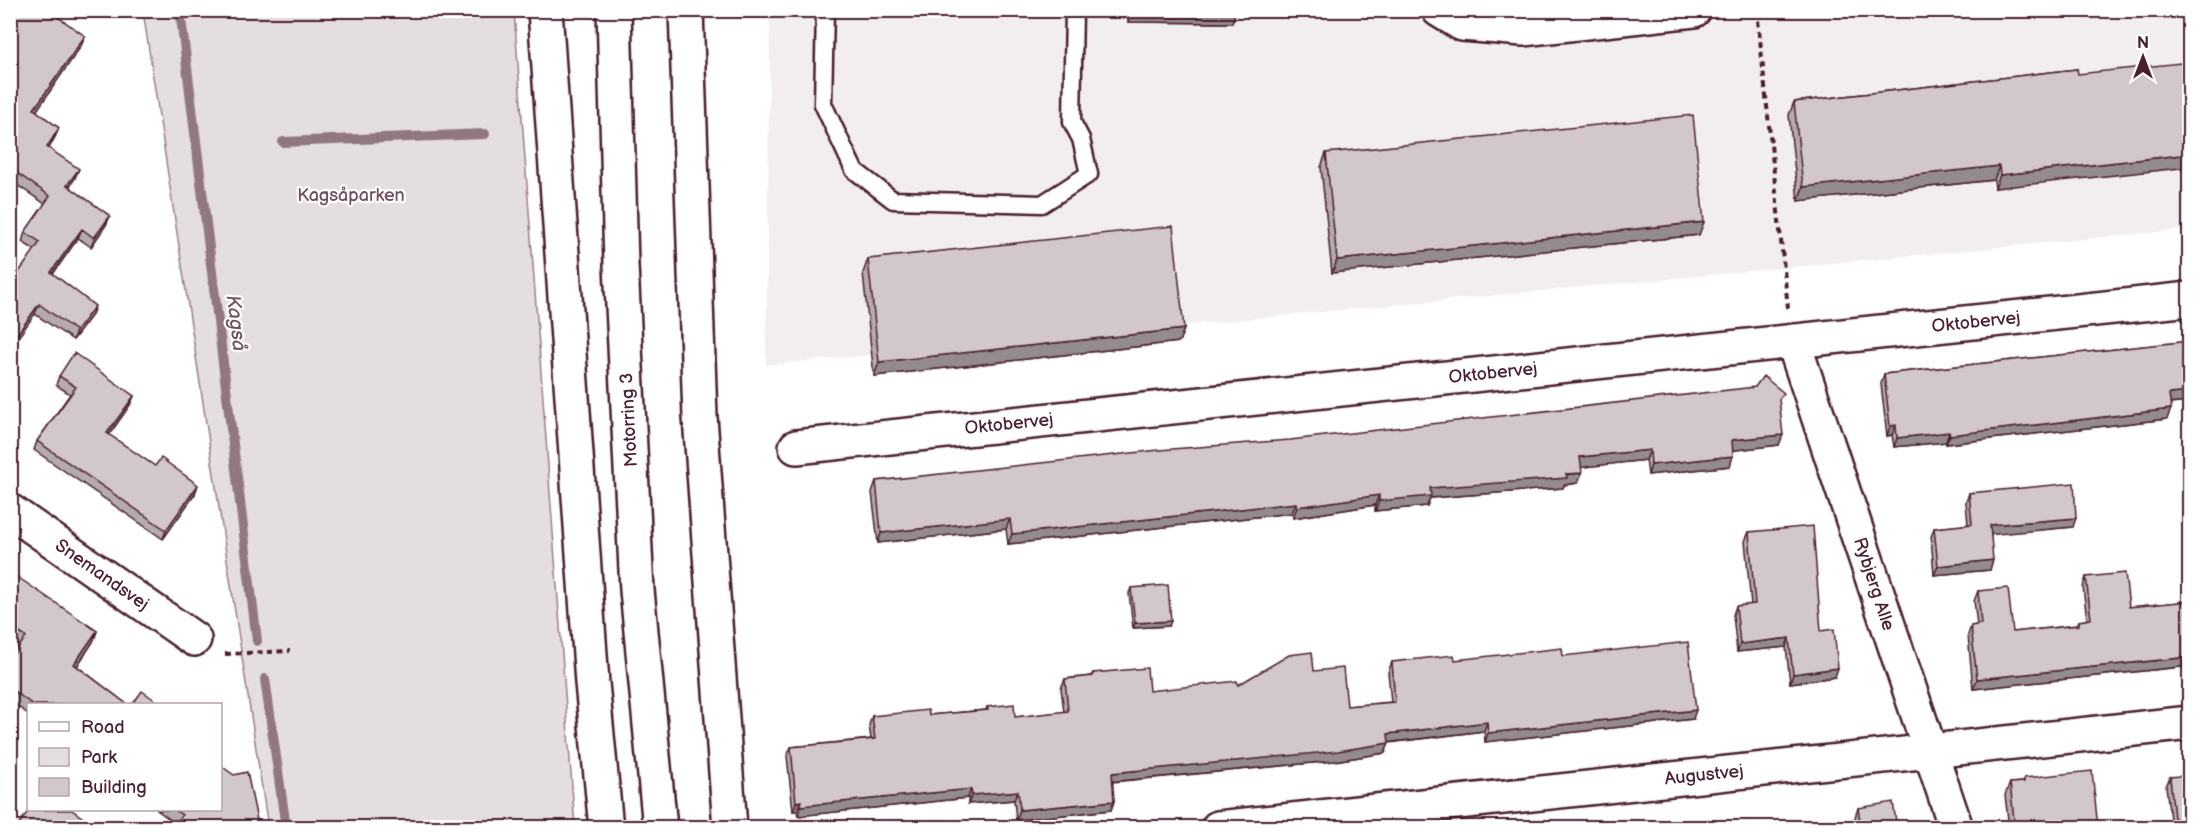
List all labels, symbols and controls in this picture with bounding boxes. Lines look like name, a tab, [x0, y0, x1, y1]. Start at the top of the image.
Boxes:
north arrow	[2113, 27, 2173, 87]
text: N	[2137, 34, 2149, 53]
park label: Kagsåparken	[297, 185, 405, 206]
water label: Kagså	[221, 293, 251, 353]
street label: Oktobervej	[1931, 307, 2021, 337]
street label: Oktobervej	[1448, 358, 1538, 388]
street label: Motorring 3	[616, 372, 642, 468]
street label: Oktobervej	[964, 409, 1054, 439]
street label: Snemandsvej	[51, 535, 153, 615]
street label: Rybjerg Alle	[1849, 535, 1899, 634]
legend	[27, 703, 222, 811]
text: Road	[81, 717, 125, 738]
text: Park	[81, 747, 117, 768]
street label: Augustvej	[1664, 760, 1744, 790]
text: Building	[81, 777, 147, 798]

